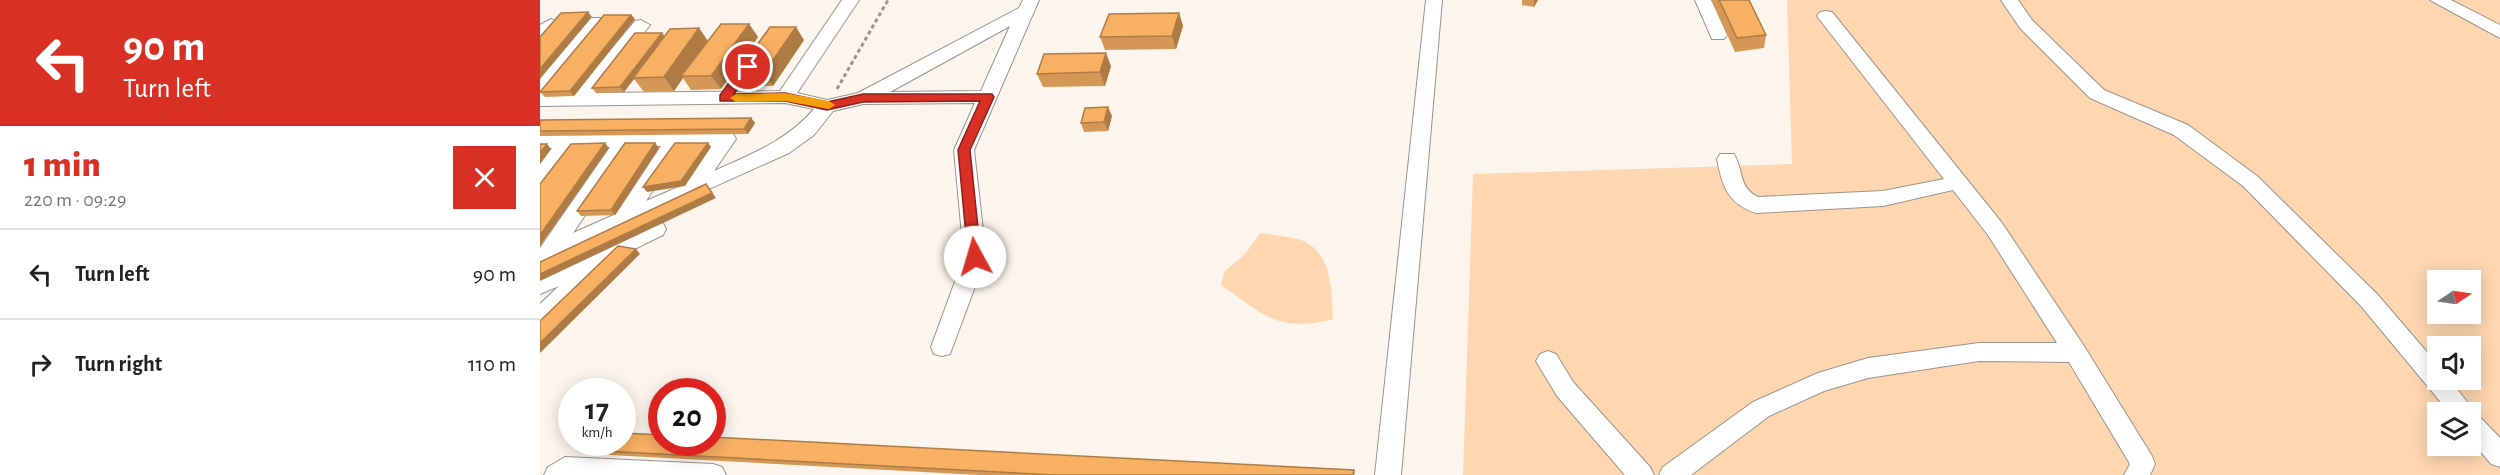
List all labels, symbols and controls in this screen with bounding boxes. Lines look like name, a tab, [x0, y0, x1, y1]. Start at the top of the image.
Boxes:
icon: left	[24, 24, 102, 102]
text: 90 m	[123, 26, 205, 68]
pin	[722, 41, 773, 92]
icon: arrive	[731, 50, 764, 83]
text: Turn left	[123, 75, 211, 102]
button: close	[453, 146, 516, 209]
text: 1 min	[24, 147, 101, 183]
text: 220 m · 09:29	[24, 190, 126, 210]
position arrow	[943, 225, 1007, 289]
icon: left	[24, 258, 57, 291]
text: Turn left	[75, 263, 149, 285]
text: 90 m	[473, 263, 516, 285]
north arrow	[2427, 270, 2481, 324]
map controls	[2427, 270, 2481, 456]
button: sound	[2427, 336, 2481, 390]
icon: right	[24, 348, 57, 381]
text: Turn right	[75, 353, 162, 375]
text: 110 m	[468, 353, 516, 375]
speed limit sign: 20	[648, 378, 726, 456]
text: 17	[585, 395, 609, 425]
button: layers	[2427, 402, 2481, 456]
text: km/h	[582, 425, 612, 440]

